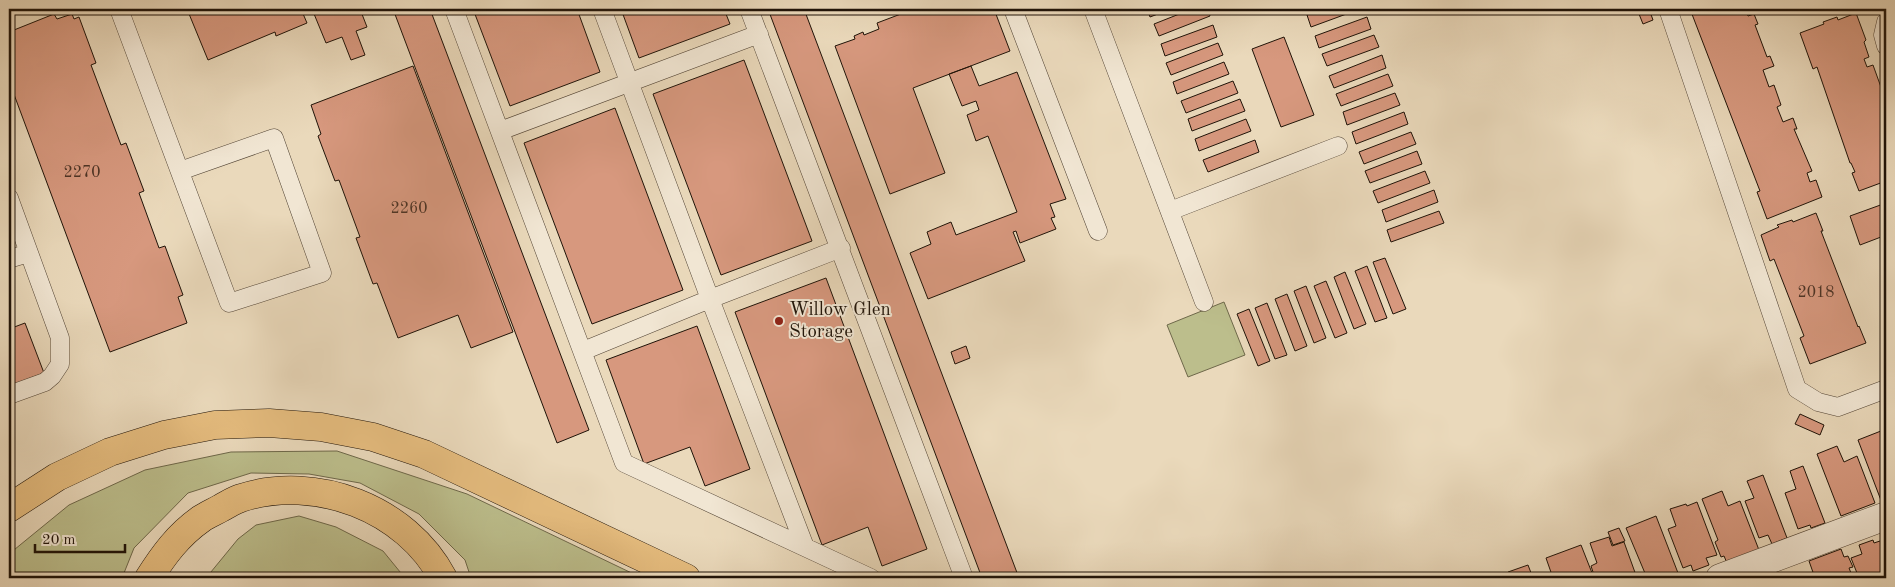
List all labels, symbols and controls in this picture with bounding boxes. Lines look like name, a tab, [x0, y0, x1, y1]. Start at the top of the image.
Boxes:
house number: 2270	[63, 165, 101, 181]
house number: 2260	[390, 201, 428, 217]
house number: 2018	[1797, 285, 1835, 301]
place label: Willow Glen Storage	[789, 301, 891, 342]
marker: Willow Glen Storage	[773, 315, 785, 327]
scale bar	[35, 522, 125, 554]
text: 20 m	[42, 533, 76, 548]

